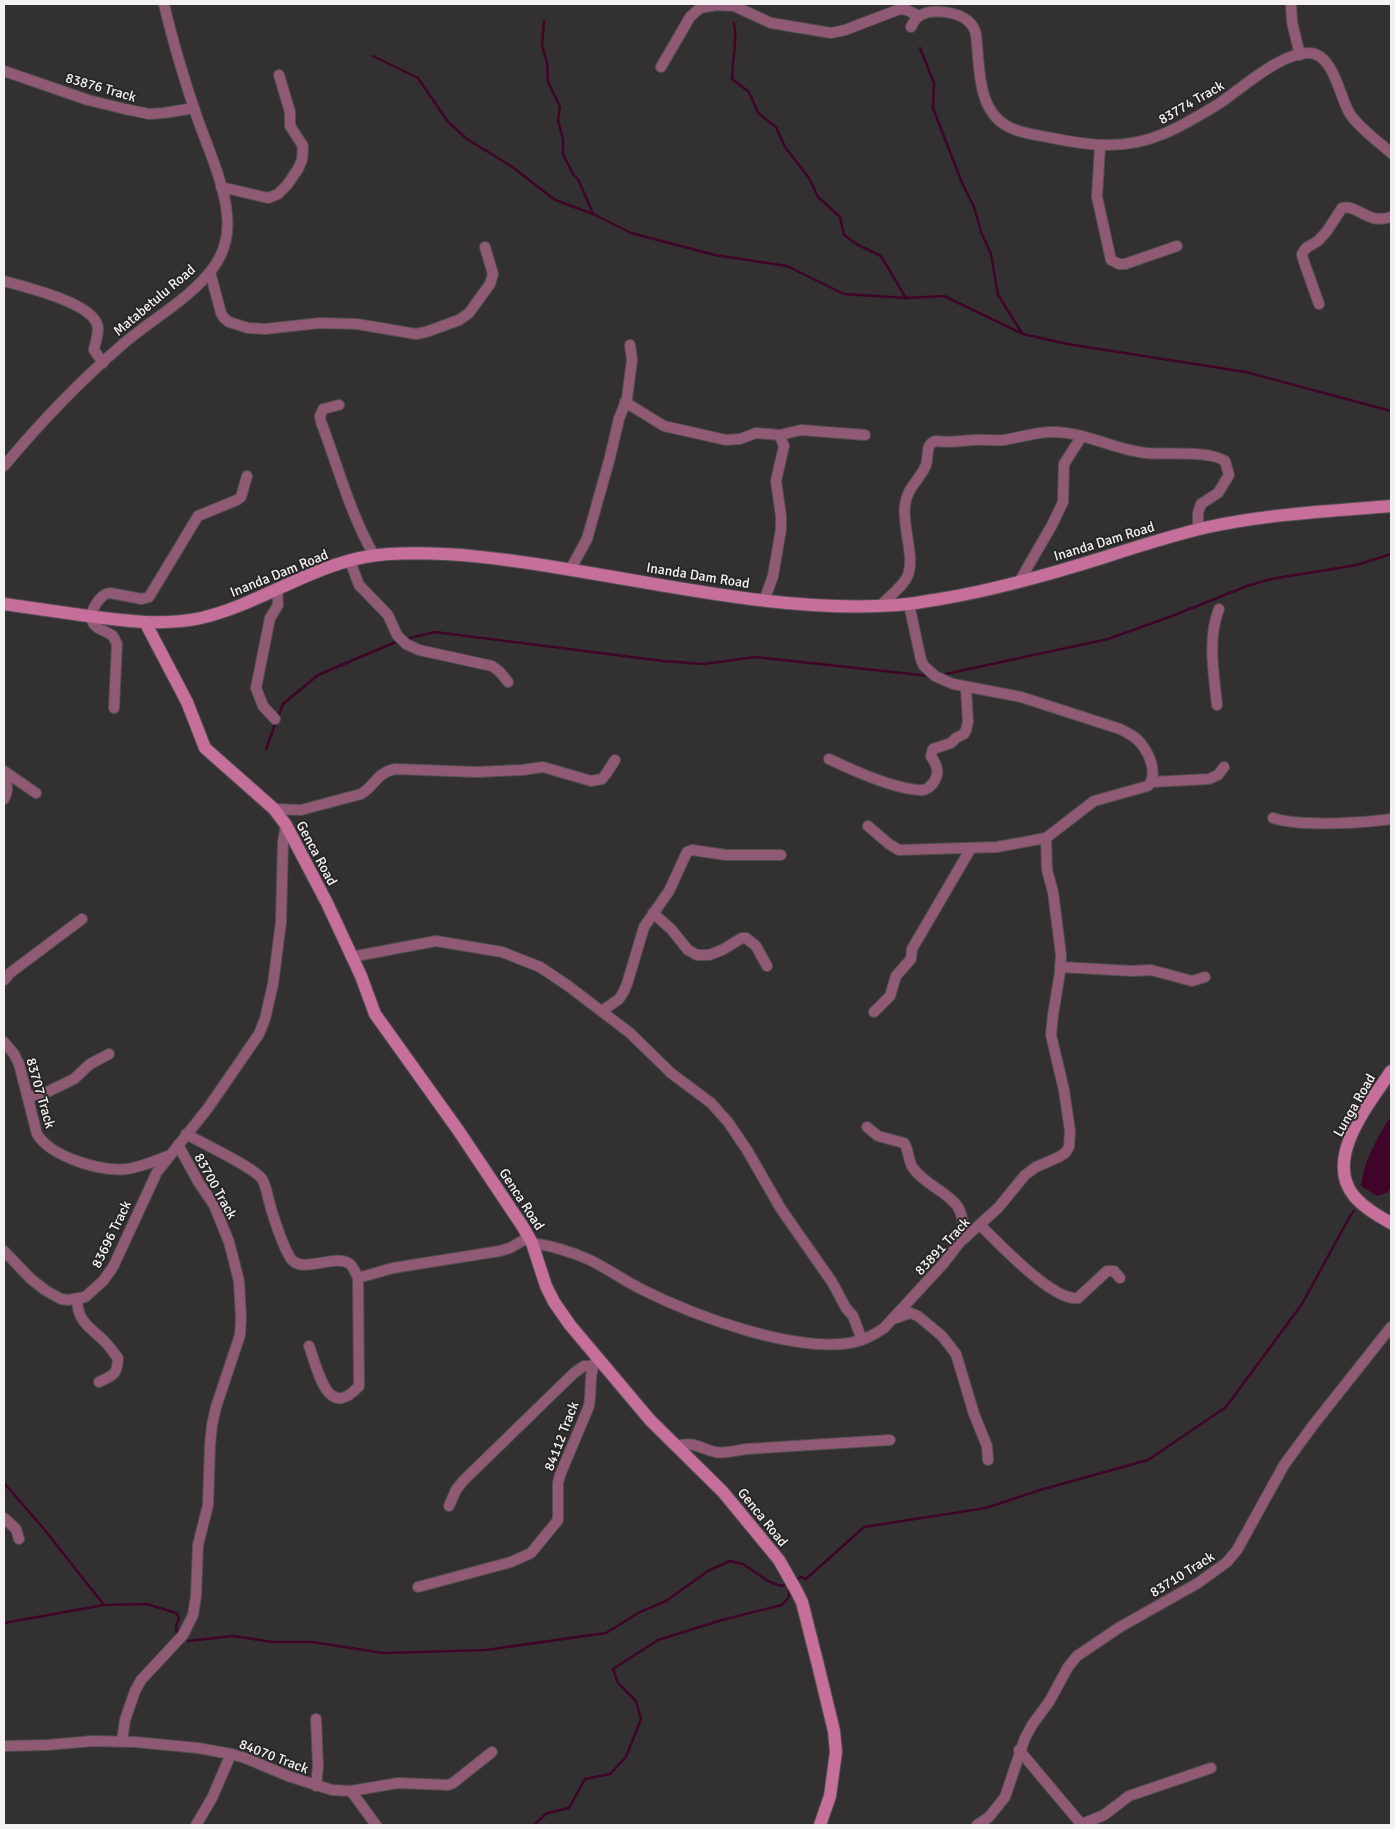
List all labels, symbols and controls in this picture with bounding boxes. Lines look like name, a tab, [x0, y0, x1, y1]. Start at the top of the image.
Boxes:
street label: 83876 Track	[64, 69, 138, 106]
street label: 83774 Track	[1155, 77, 1227, 128]
street label: Matabetulu Road	[110, 261, 199, 340]
street label: Inanda Dam Road	[1052, 518, 1157, 565]
street label: Inanda Dam Road	[228, 546, 331, 601]
street label: Inanda Dam Road	[645, 559, 751, 592]
street label: Genca Road	[293, 818, 341, 888]
street label: 83707 Track	[22, 1056, 59, 1130]
street label: Lunga Road	[1330, 1071, 1379, 1140]
street label: 83700 Track	[190, 1150, 241, 1222]
street label: Genca Road	[495, 1165, 548, 1233]
street label: 83696 Track	[88, 1198, 135, 1271]
street label: 83891 Track	[911, 1214, 973, 1279]
street label: 84112 Track	[540, 1399, 582, 1473]
street label: Genca Road	[734, 1485, 791, 1550]
street label: 83710 Track	[1147, 1548, 1218, 1601]
street label: 84070 Track	[237, 1735, 311, 1777]

